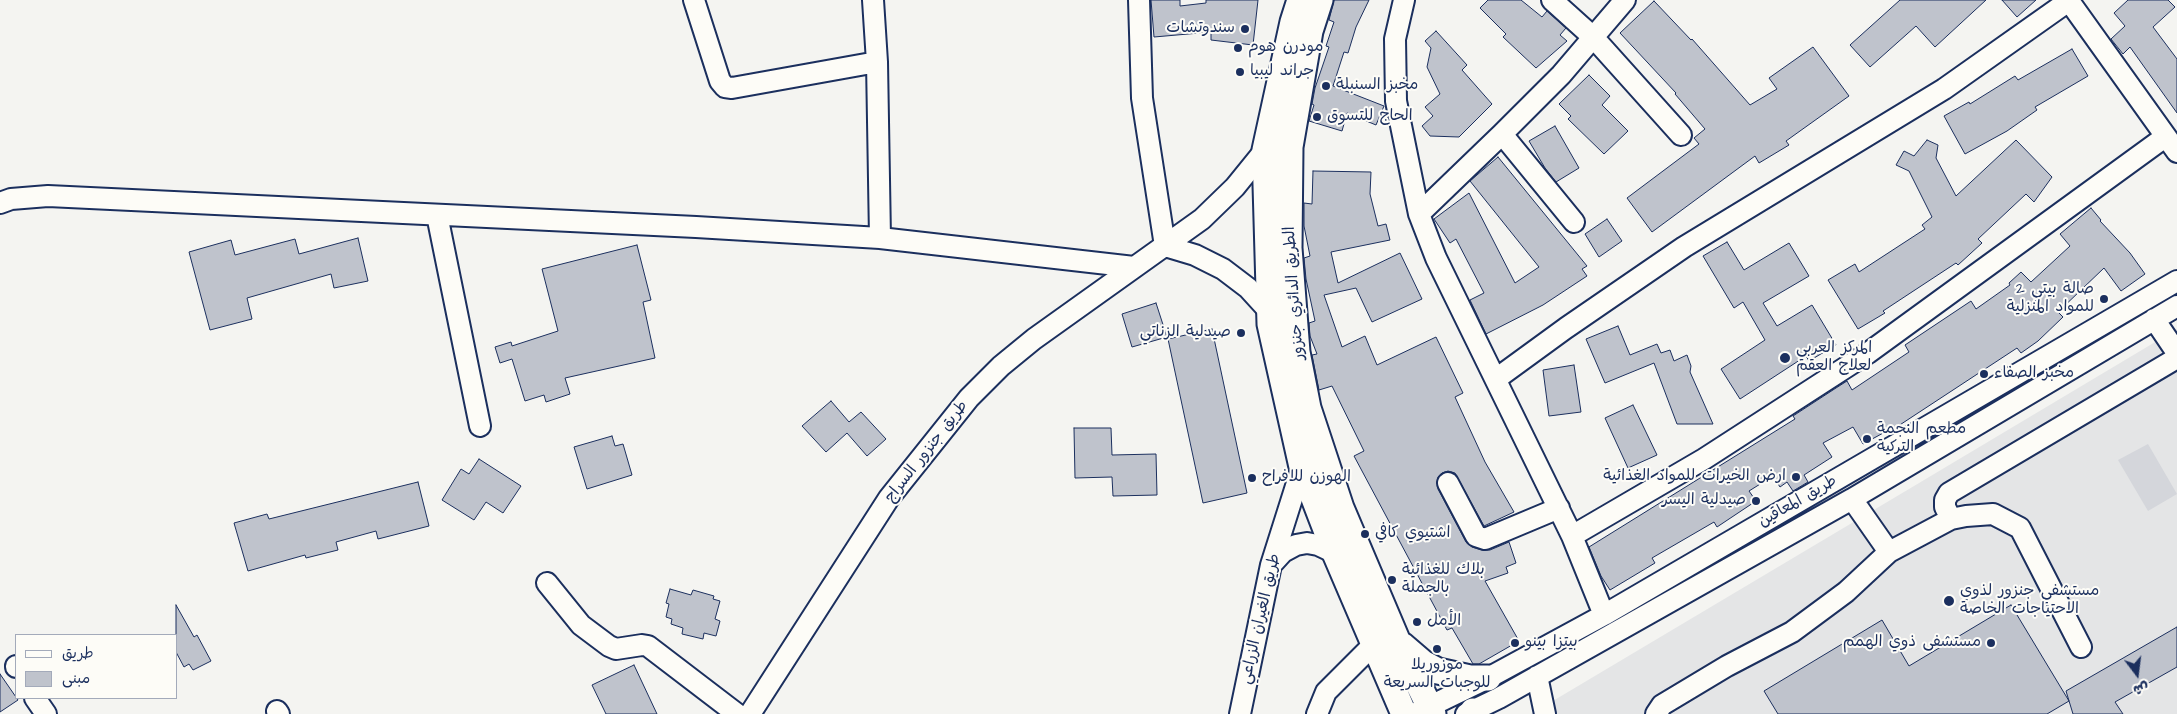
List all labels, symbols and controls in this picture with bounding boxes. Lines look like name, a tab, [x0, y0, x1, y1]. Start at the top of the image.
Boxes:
place label: سندوتشات	[1166, 19, 1235, 39]
marker: سندوتشات	[1239, 23, 1251, 35]
place label: مودرن هوم	[1248, 38, 1323, 58]
marker: مودرن هوم	[1232, 42, 1244, 54]
place label: جراند ليبيا	[1250, 62, 1314, 82]
marker: جراند ليبيا	[1234, 66, 1246, 78]
place label: مخبز السنبلة	[1336, 76, 1418, 96]
marker: مخبز السنبلة	[1320, 80, 1332, 92]
place label: الحاج للتسوق	[1327, 107, 1413, 127]
marker: الحاج للتسوق	[1311, 111, 1323, 123]
street label: الطريق الدائري جنزور	[1281, 226, 1309, 360]
place label: صالة بيتي 2 للمواد المنزلية	[2007, 280, 2094, 318]
marker: صالة بيتي 2 للمواد المنزلية	[2098, 293, 2110, 305]
place label: صيدلية الزناتي	[1140, 323, 1231, 343]
marker: صيدلية الزناتي	[1235, 327, 1247, 339]
place label: المركز العربي لعلاج العقم	[1796, 339, 1872, 377]
marker: المركز العربي لعلاج العقم	[1778, 351, 1792, 365]
place label: مخبز الصفاء	[1994, 364, 2074, 384]
marker: مخبز الصفاء	[1978, 368, 1990, 380]
street label: طريق جنزور السراج	[881, 397, 973, 507]
place label: مطعم النجمة التركية	[1877, 420, 1966, 458]
marker: مطعم النجمة التركية	[1861, 433, 1873, 445]
place label: ارض الخيرات للمواد الغذائية	[1603, 467, 1786, 487]
place label: الهوزن للافراح	[1262, 468, 1351, 488]
marker: ارض الخيرات للمواد الغذائية	[1790, 471, 1802, 483]
marker: الهوزن للافراح	[1246, 472, 1258, 484]
street label: طريق المعاقين	[1755, 472, 1841, 532]
place label: صيدلية اليسر	[1662, 491, 1746, 511]
marker: صيدلية اليسر	[1750, 495, 1762, 507]
place label: اشتيوي كافي	[1375, 524, 1450, 544]
marker: اشتيوي كافي	[1359, 528, 1371, 540]
street label: طريق الغيران الزراعي	[1237, 552, 1285, 686]
place label: بلاك للغذائية بالجملة	[1402, 561, 1485, 599]
marker: بلاك للغذائية بالجملة	[1386, 574, 1398, 586]
place label: مستشفي جنزور لذوي الاحتياجات الخاصة	[1960, 582, 2099, 620]
marker: مستشفي جنزور لذوي الاحتياجات الخاصة	[1942, 594, 1956, 608]
place label: الأمل	[1427, 612, 1461, 632]
marker: الأمل	[1411, 616, 1423, 628]
place label: بيتزا بينو	[1525, 633, 1578, 653]
place label: مستشفى ذوي الهمم	[1843, 633, 1981, 653]
legend	[15, 634, 178, 699]
marker: بيتزا بينو	[1509, 637, 1521, 649]
marker: مستشفى ذوي الهمم	[1985, 637, 1997, 649]
text: طريق	[62, 643, 94, 664]
marker: موزوريلا للوجبات السريعة	[1431, 643, 1443, 655]
north arrow	[2112, 649, 2162, 699]
place label: موزوريلا للوجبات السريعة	[1384, 656, 1490, 694]
text: مبنى	[62, 668, 90, 689]
text: ش	[2131, 677, 2151, 700]

